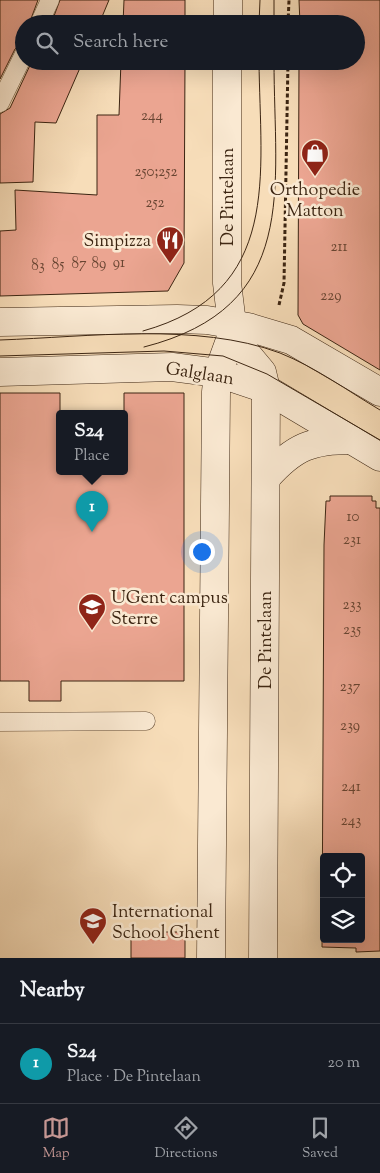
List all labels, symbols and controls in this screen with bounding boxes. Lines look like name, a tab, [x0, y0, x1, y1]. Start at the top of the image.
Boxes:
search box	[15, 15, 365, 70]
icon: search	[33, 29, 61, 57]
text: Search here	[73, 29, 168, 56]
house number: 244	[141, 106, 164, 127]
shop icon: Orthopedie Matton	[300, 138, 330, 177]
street label: De Pintelaan	[216, 147, 242, 246]
house number: 250;252	[134, 162, 178, 183]
place label: Orthopedie Matton	[270, 178, 360, 225]
house number: 252	[145, 193, 165, 214]
restaurant icon: Simpizza	[155, 225, 185, 264]
place label: Simpizza	[83, 229, 151, 255]
house number: 211	[330, 237, 348, 258]
house number: 91	[113, 253, 125, 274]
house number: 87	[71, 254, 87, 275]
house number: 89	[92, 254, 106, 275]
house number: 85	[52, 255, 64, 276]
house number: 83	[31, 256, 45, 277]
house number: 229	[320, 286, 342, 307]
street label: Galglaan	[164, 357, 236, 393]
popup	[56, 410, 128, 475]
text: S24	[74, 418, 104, 445]
text: Place	[74, 445, 110, 468]
pin: 1	[76, 491, 108, 532]
house number: 10	[347, 507, 360, 528]
house number: 231	[343, 530, 361, 551]
your location	[189, 539, 215, 565]
place label: UGent campus Sterre	[111, 586, 228, 633]
street label: De Pintelaan	[254, 590, 280, 689]
school or university icon: UGent campus Sterre	[77, 592, 107, 631]
house number: 233	[342, 595, 362, 616]
house number: 235	[343, 620, 361, 641]
house number: 237	[340, 677, 361, 698]
house number: 239	[340, 716, 360, 737]
house number: 241	[341, 777, 361, 798]
house number: 243	[341, 811, 361, 832]
map controls	[320, 853, 365, 943]
button: locate	[320, 853, 365, 898]
button: layers	[320, 898, 365, 943]
place label: International School Ghent	[112, 900, 220, 947]
school or university icon: International School Ghent	[78, 906, 108, 945]
text: Nearby	[20, 976, 85, 1006]
text: S24	[67, 1039, 97, 1066]
text: 1	[33, 1052, 39, 1075]
text: 20 m	[327, 1052, 360, 1075]
text: Place · De Pintelaan	[67, 1066, 201, 1089]
tab: Map	[42, 1114, 70, 1164]
tab: Directions	[154, 1114, 218, 1164]
tab: Saved	[302, 1114, 338, 1164]

